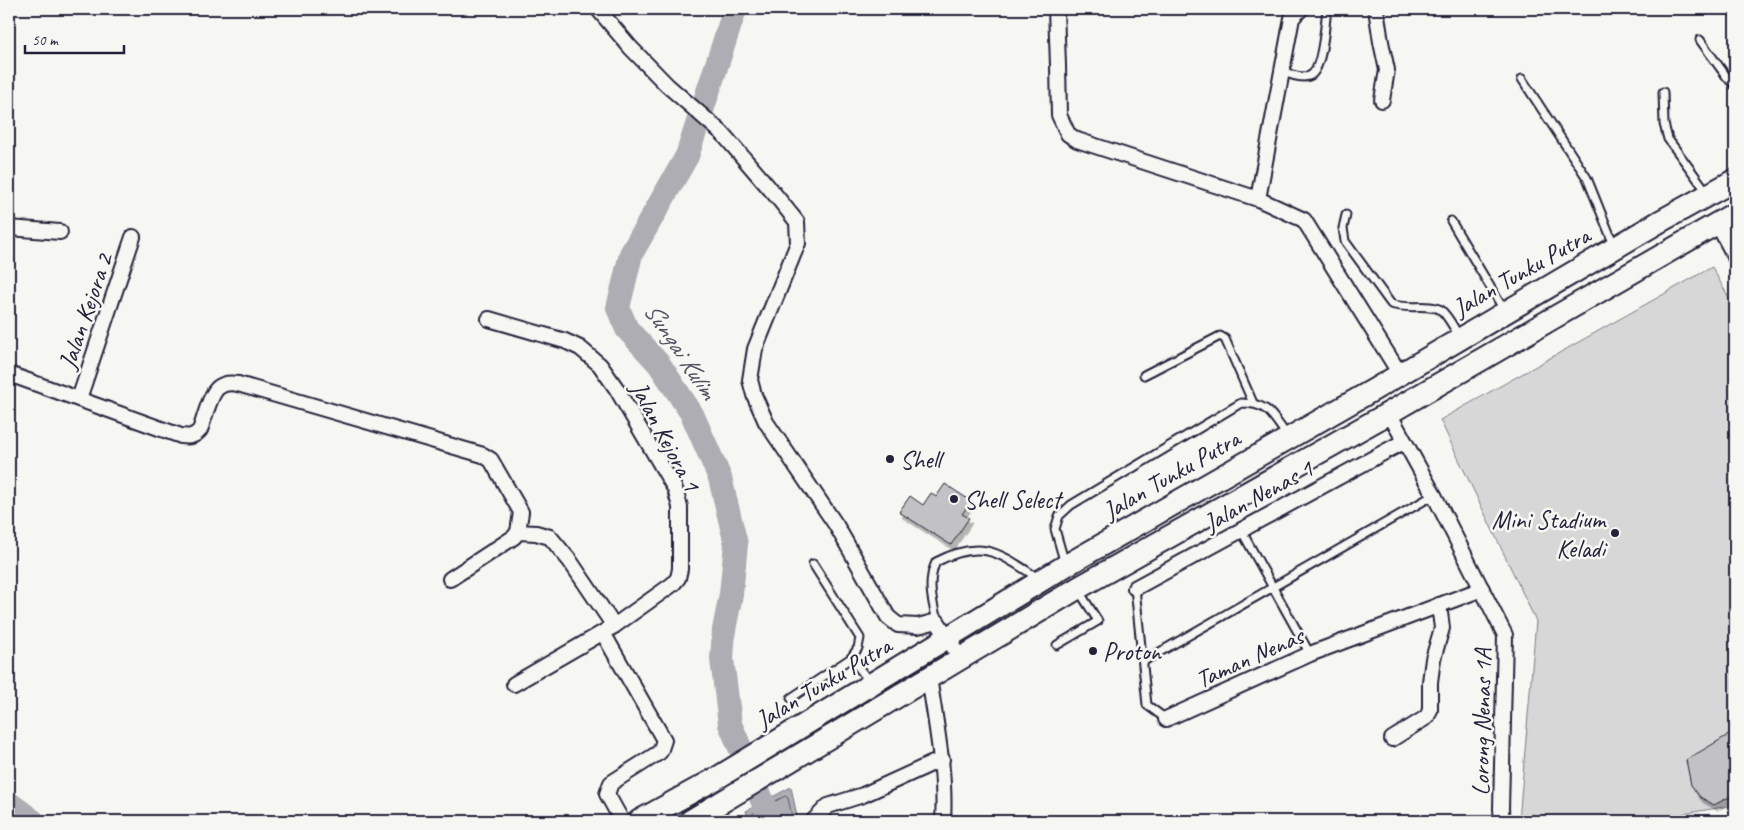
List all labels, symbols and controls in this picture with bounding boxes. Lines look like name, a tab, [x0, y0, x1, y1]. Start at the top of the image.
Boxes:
scale bar	[25, 22, 124, 54]
text: 50 m	[32, 31, 59, 50]
street label: Jalan Tunku Putra	[1446, 218, 1598, 324]
street label: Jalan Kejora 2	[51, 248, 121, 374]
water label: Sungai Kulim	[636, 296, 726, 407]
street label: Jalan Kejora 1	[622, 375, 708, 498]
street label: Jalan Tunku Putra	[1096, 421, 1248, 527]
place label: Shell	[900, 444, 946, 476]
street label: Jalan Nenas 1	[1197, 452, 1320, 539]
marker: Shell	[884, 453, 896, 465]
place label: Shell Select	[964, 484, 1064, 516]
marker: Shell Select	[948, 493, 960, 505]
place label: Mini Stadium Keladi	[1492, 504, 1608, 565]
marker: Mini Stadium Keladi	[1609, 527, 1621, 539]
street label: Taman Nenas	[1191, 619, 1310, 696]
street label: Jalan Tunku Putra	[749, 628, 900, 736]
place label: Proton	[1103, 636, 1163, 668]
marker: Proton	[1087, 645, 1099, 657]
street label: Lorong Nenas 1A	[1465, 647, 1499, 796]

